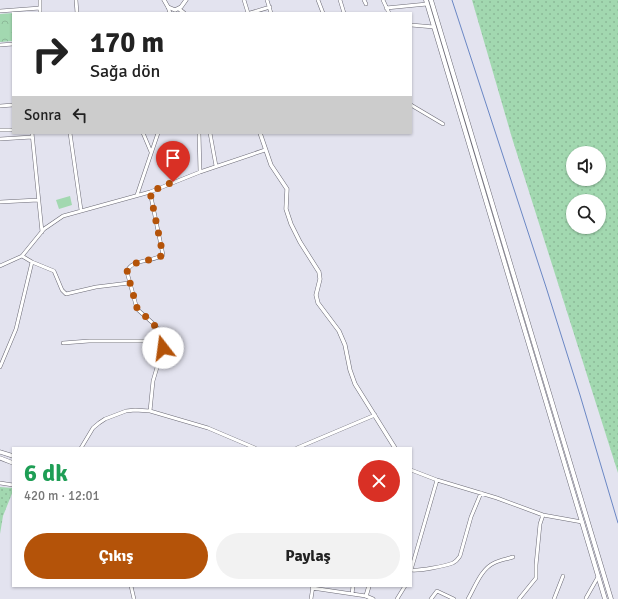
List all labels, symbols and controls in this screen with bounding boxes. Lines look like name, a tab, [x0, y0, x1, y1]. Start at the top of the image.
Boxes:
text: 170 m	[90, 26, 164, 60]
icon: right	[24, 28, 76, 80]
text: Sağa dön	[90, 60, 160, 82]
icon: left	[69, 104, 91, 126]
text: Sonra	[24, 106, 61, 124]
pin	[156, 141, 190, 182]
map controls	[566, 146, 606, 234]
button: sound	[566, 146, 606, 186]
icon: arrive	[162, 147, 184, 169]
button: search	[566, 194, 606, 234]
position arrow	[142, 327, 184, 369]
text: 6 dk	[24, 458, 68, 488]
button: close	[358, 460, 400, 502]
text: 420 m · 12:01	[24, 488, 100, 504]
button: Çıkış	[24, 533, 208, 579]
button: Paylaş	[216, 533, 400, 579]

